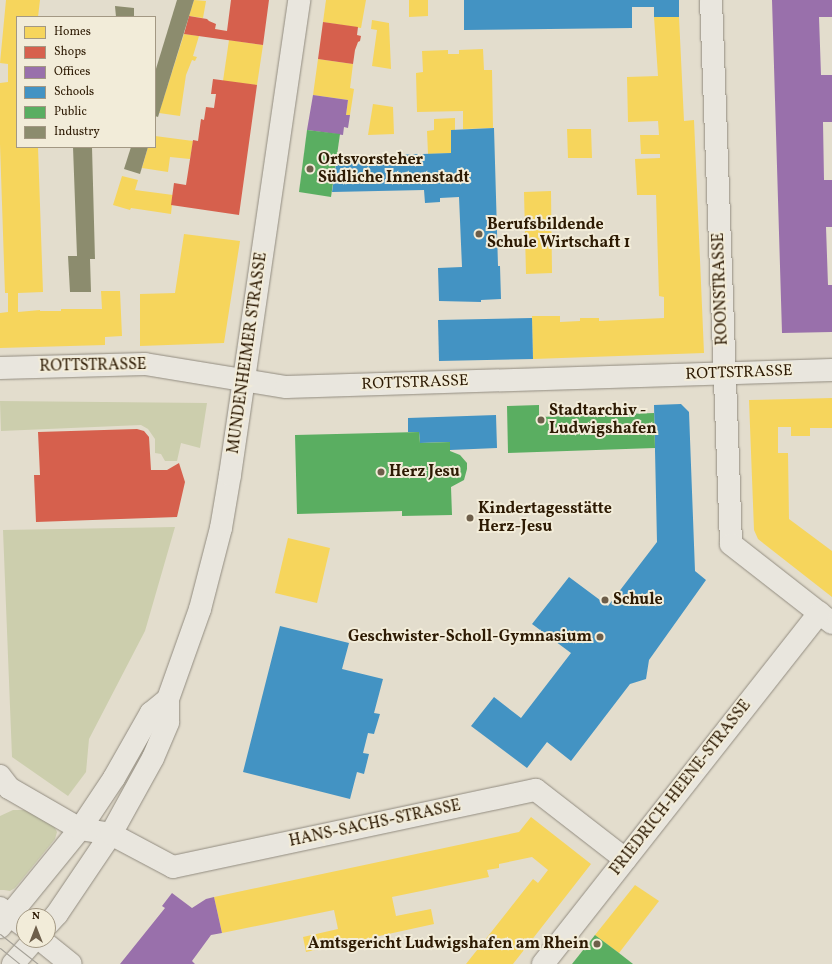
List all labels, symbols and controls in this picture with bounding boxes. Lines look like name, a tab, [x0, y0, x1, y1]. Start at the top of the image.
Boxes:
legend	[16, 16, 156, 148]
text: Homes	[54, 24, 91, 40]
text: Shops	[54, 44, 86, 60]
text: Offices	[54, 64, 90, 80]
text: Schools	[54, 84, 94, 100]
text: Public	[54, 104, 87, 120]
text: Industry	[54, 124, 100, 140]
place label: Ortsvorsteher Südliche Innenstadt	[318, 150, 469, 188]
marker: Ortsvorsteher Südliche Innenstadt	[305, 164, 315, 174]
place label: Berufsbildende Schule Wirtschaft 1	[487, 215, 630, 253]
marker: Berufsbildende Schule Wirtschaft 1	[474, 229, 484, 239]
street label: ROONSTRASSE	[709, 232, 733, 346]
street label: MUNDENHEIMER STRASSE	[224, 251, 272, 455]
street label: ROTTSTRASSE	[39, 355, 147, 377]
street label: ROTTSTRASSE	[685, 362, 793, 384]
street label: ROTTSTRASSE	[361, 372, 469, 394]
place label: Stadtarchiv - Ludwigshafen	[549, 401, 657, 439]
marker: Stadtarchiv - Ludwigshafen	[536, 415, 546, 425]
place label: Herz Jesu	[389, 462, 460, 482]
marker: Herz Jesu	[376, 467, 386, 477]
place label: Kindertagesstätte Herz-Jesu	[478, 499, 612, 537]
marker: Kindertagesstätte Herz-Jesu	[465, 513, 475, 523]
place label: Schule	[613, 590, 663, 610]
marker: Schule	[600, 595, 610, 605]
place label: Geschwister-Scholl-Gymnasium	[348, 627, 592, 647]
marker: Geschwister-Scholl-Gymnasium	[595, 632, 605, 642]
street label: FRIEDRICH-HEENE-STRASSE	[607, 696, 755, 880]
street label: HANS-SACHS-STRASSE	[287, 796, 463, 852]
north arrow	[16, 908, 56, 948]
text: N	[32, 909, 40, 924]
place label: Amtsgericht Ludwigshafen am Rhein	[308, 934, 589, 954]
marker: Amtsgericht Ludwigshafen am Rhein	[592, 939, 602, 949]

